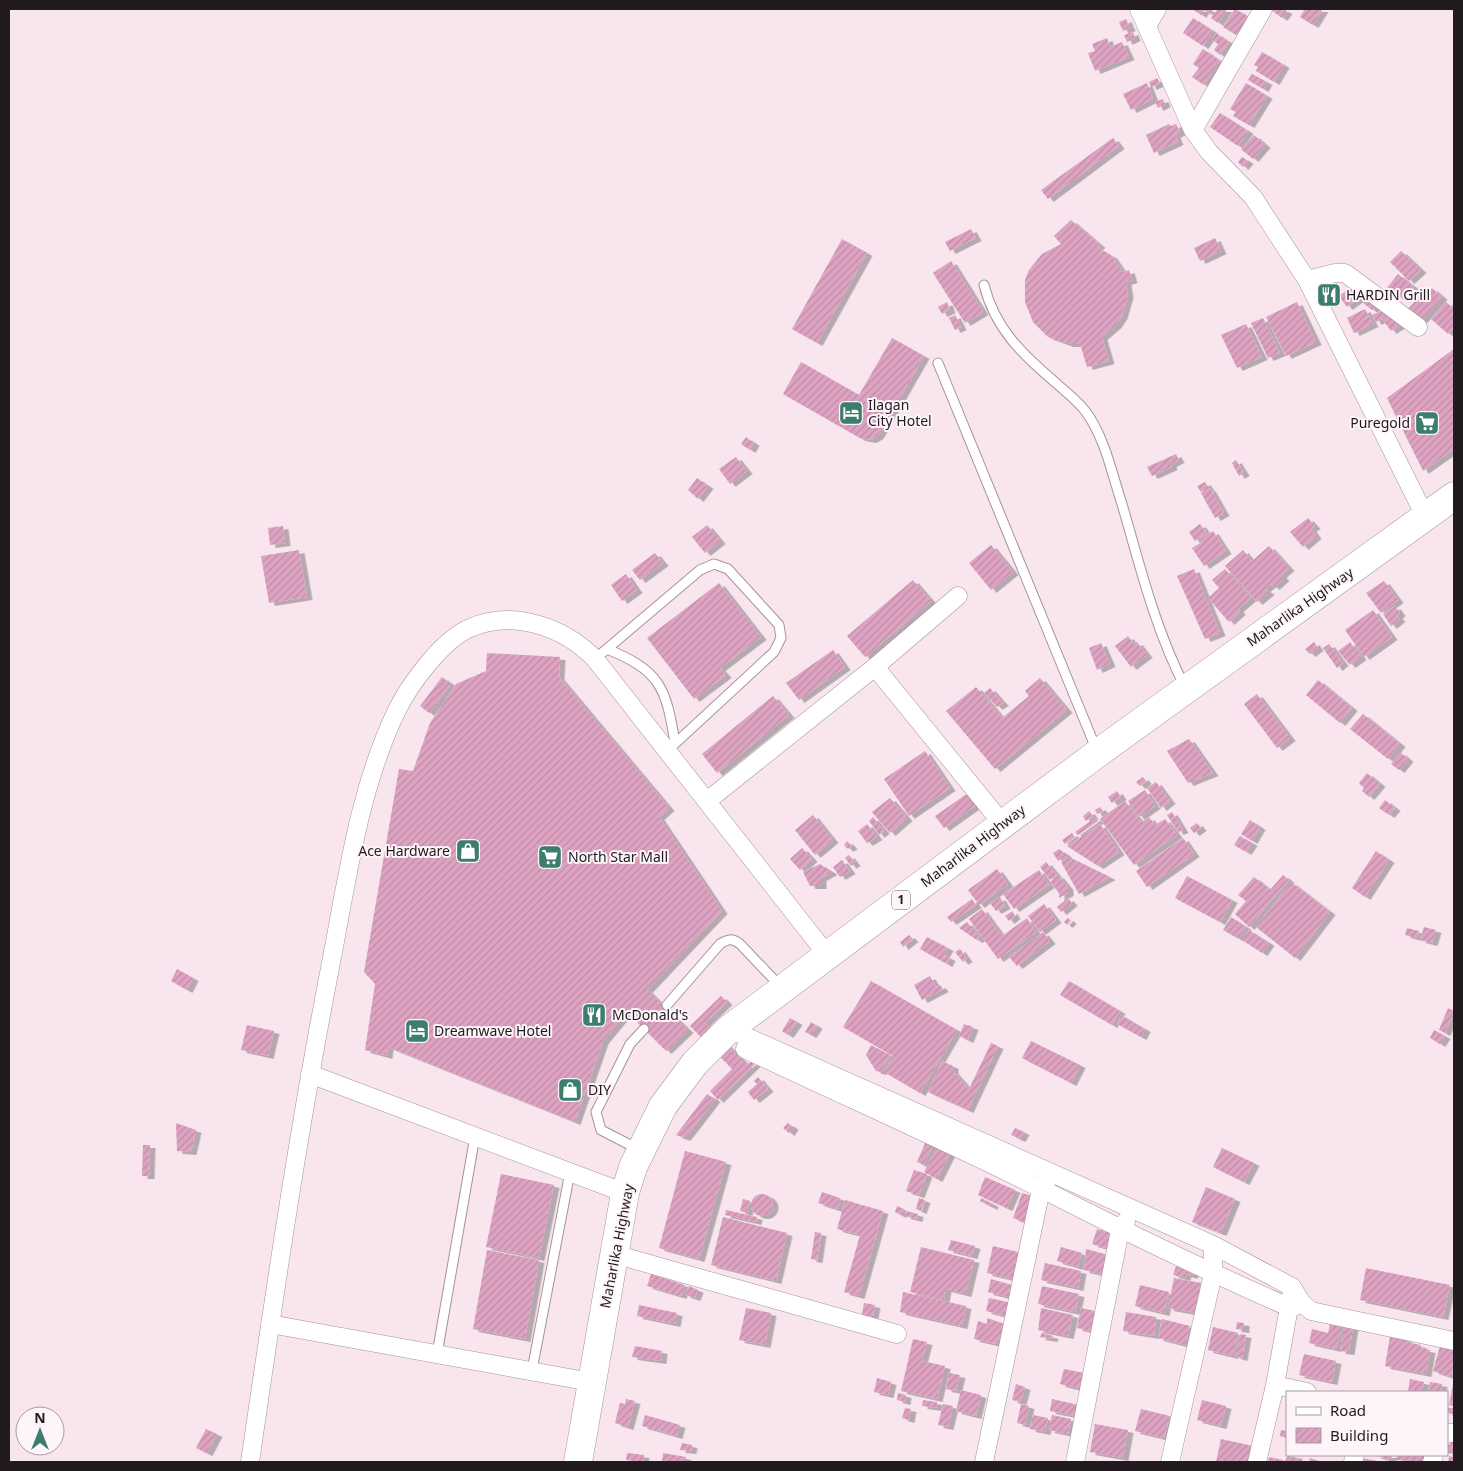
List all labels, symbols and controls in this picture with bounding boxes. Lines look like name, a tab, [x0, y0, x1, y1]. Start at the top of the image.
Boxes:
restaurant icon: HARDIN Grill	[1316, 282, 1342, 308]
place label: HARDIN Grill	[1346, 285, 1430, 304]
place label: Ilagan City Hotel	[868, 395, 932, 430]
hotel icon: Ilagan City Hotel	[838, 400, 864, 426]
supermarket icon: Puregold	[1414, 410, 1440, 436]
place label: Puregold	[1350, 413, 1410, 432]
street label: Maharlika Highway	[1243, 562, 1358, 651]
street label: Maharlika Highway	[917, 799, 1030, 891]
shop icon: Ace Hardware	[455, 838, 481, 864]
place label: Ace Hardware	[358, 841, 450, 860]
supermarket icon: North Star Mall	[537, 844, 563, 870]
place label: North Star Mall	[568, 847, 668, 866]
road number: 1	[892, 890, 910, 910]
restaurant icon: McDonald's	[581, 1002, 607, 1028]
place label: McDonald's	[612, 1005, 689, 1024]
hotel icon: Dreamwave Hotel	[404, 1018, 430, 1044]
place label: Dreamwave Hotel	[434, 1021, 551, 1040]
shop icon: DIY	[557, 1077, 583, 1103]
place label: DIY	[588, 1080, 611, 1099]
street label: Maharlika Highway	[595, 1181, 638, 1310]
legend	[1286, 1391, 1448, 1456]
text: Road	[1330, 1400, 1366, 1420]
north arrow	[15, 1406, 65, 1456]
text: N	[34, 1408, 46, 1427]
text: Building	[1330, 1425, 1388, 1445]

